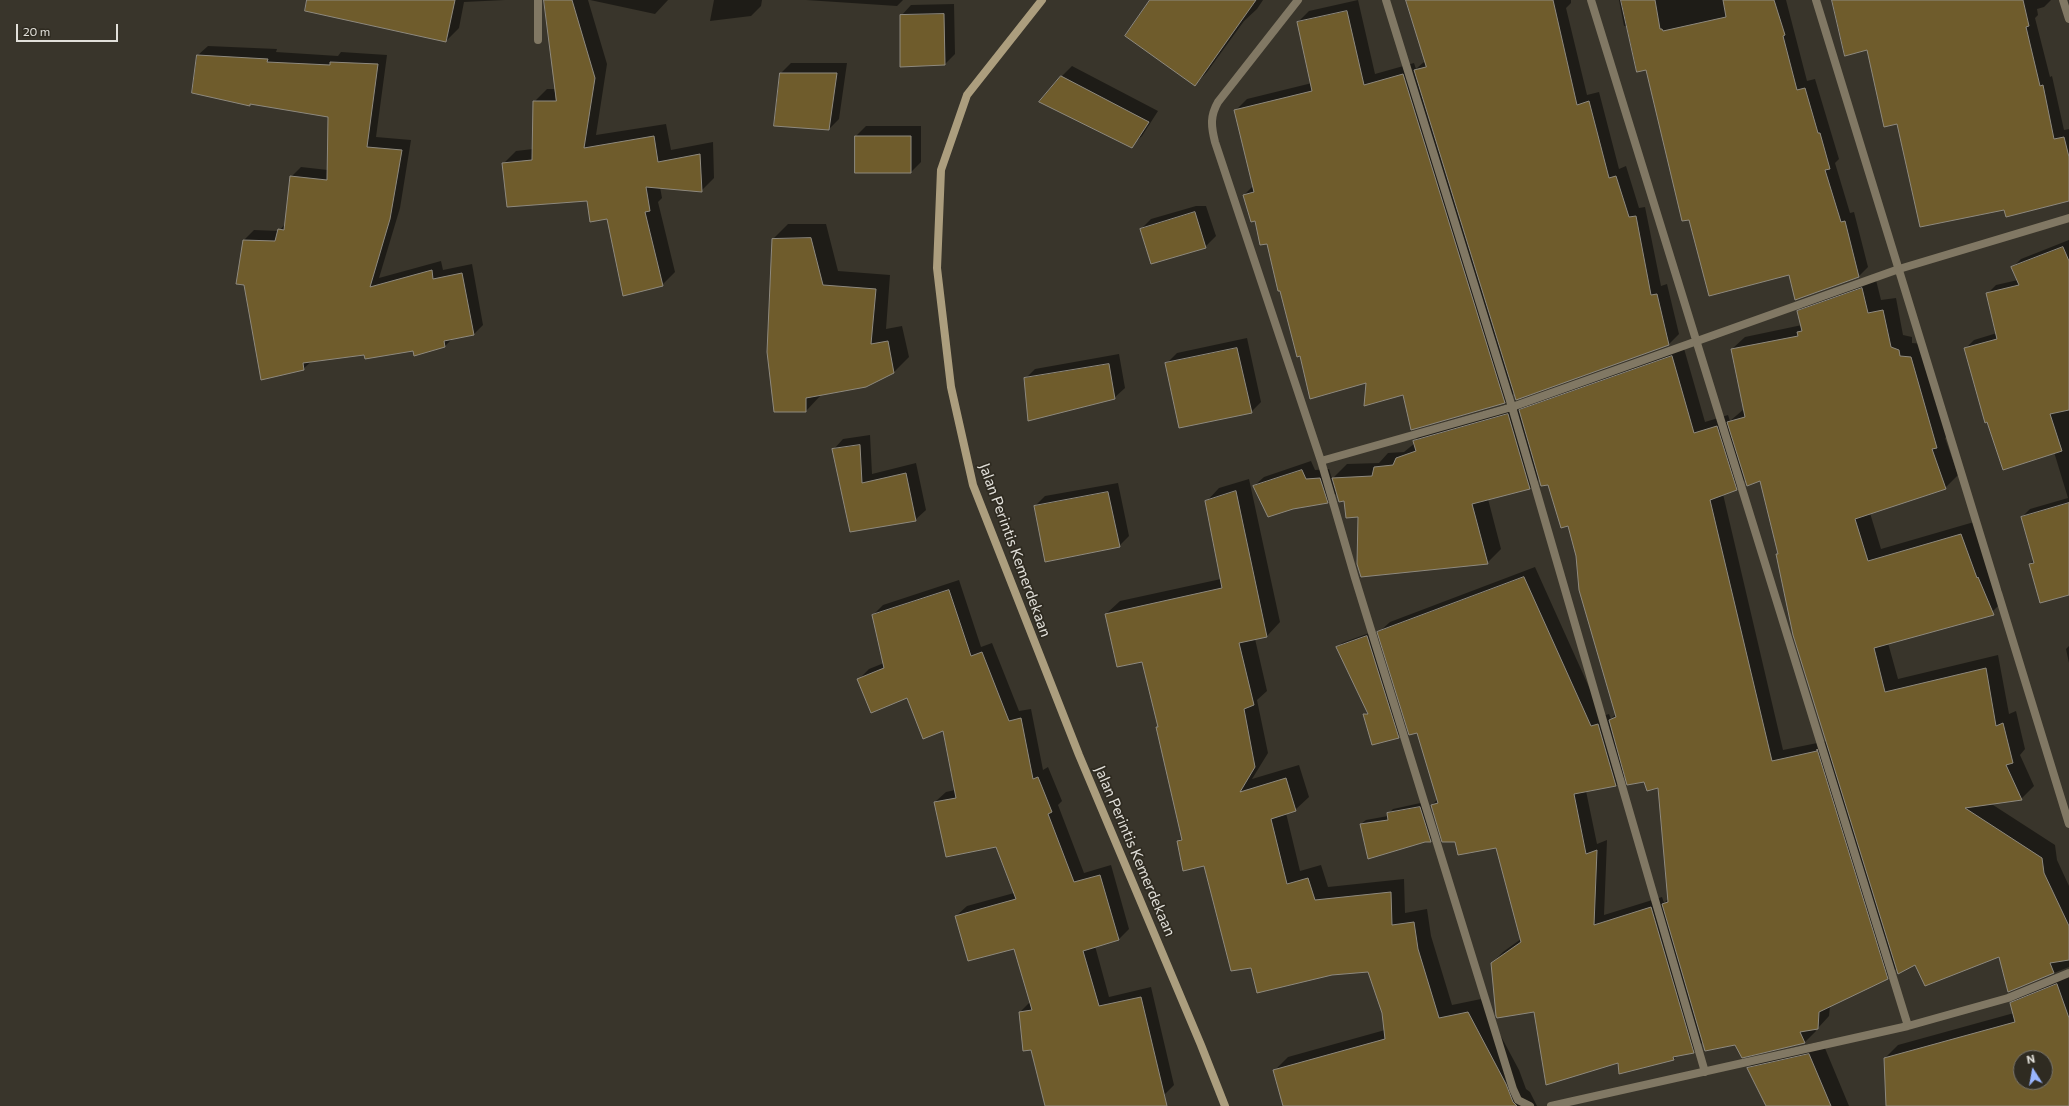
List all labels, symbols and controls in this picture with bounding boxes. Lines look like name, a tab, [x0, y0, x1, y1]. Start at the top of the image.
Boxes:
scale bar	[18, 16, 120, 42]
text: 20 m	[23, 24, 50, 38]
street label: Jalan Perintis Kemerdekaan	[975, 461, 1055, 639]
street label: Jalan Perintis Kemerdekaan	[1091, 763, 1179, 939]
north arrow	[2013, 1050, 2053, 1090]
text: N	[2026, 1052, 2036, 1066]

